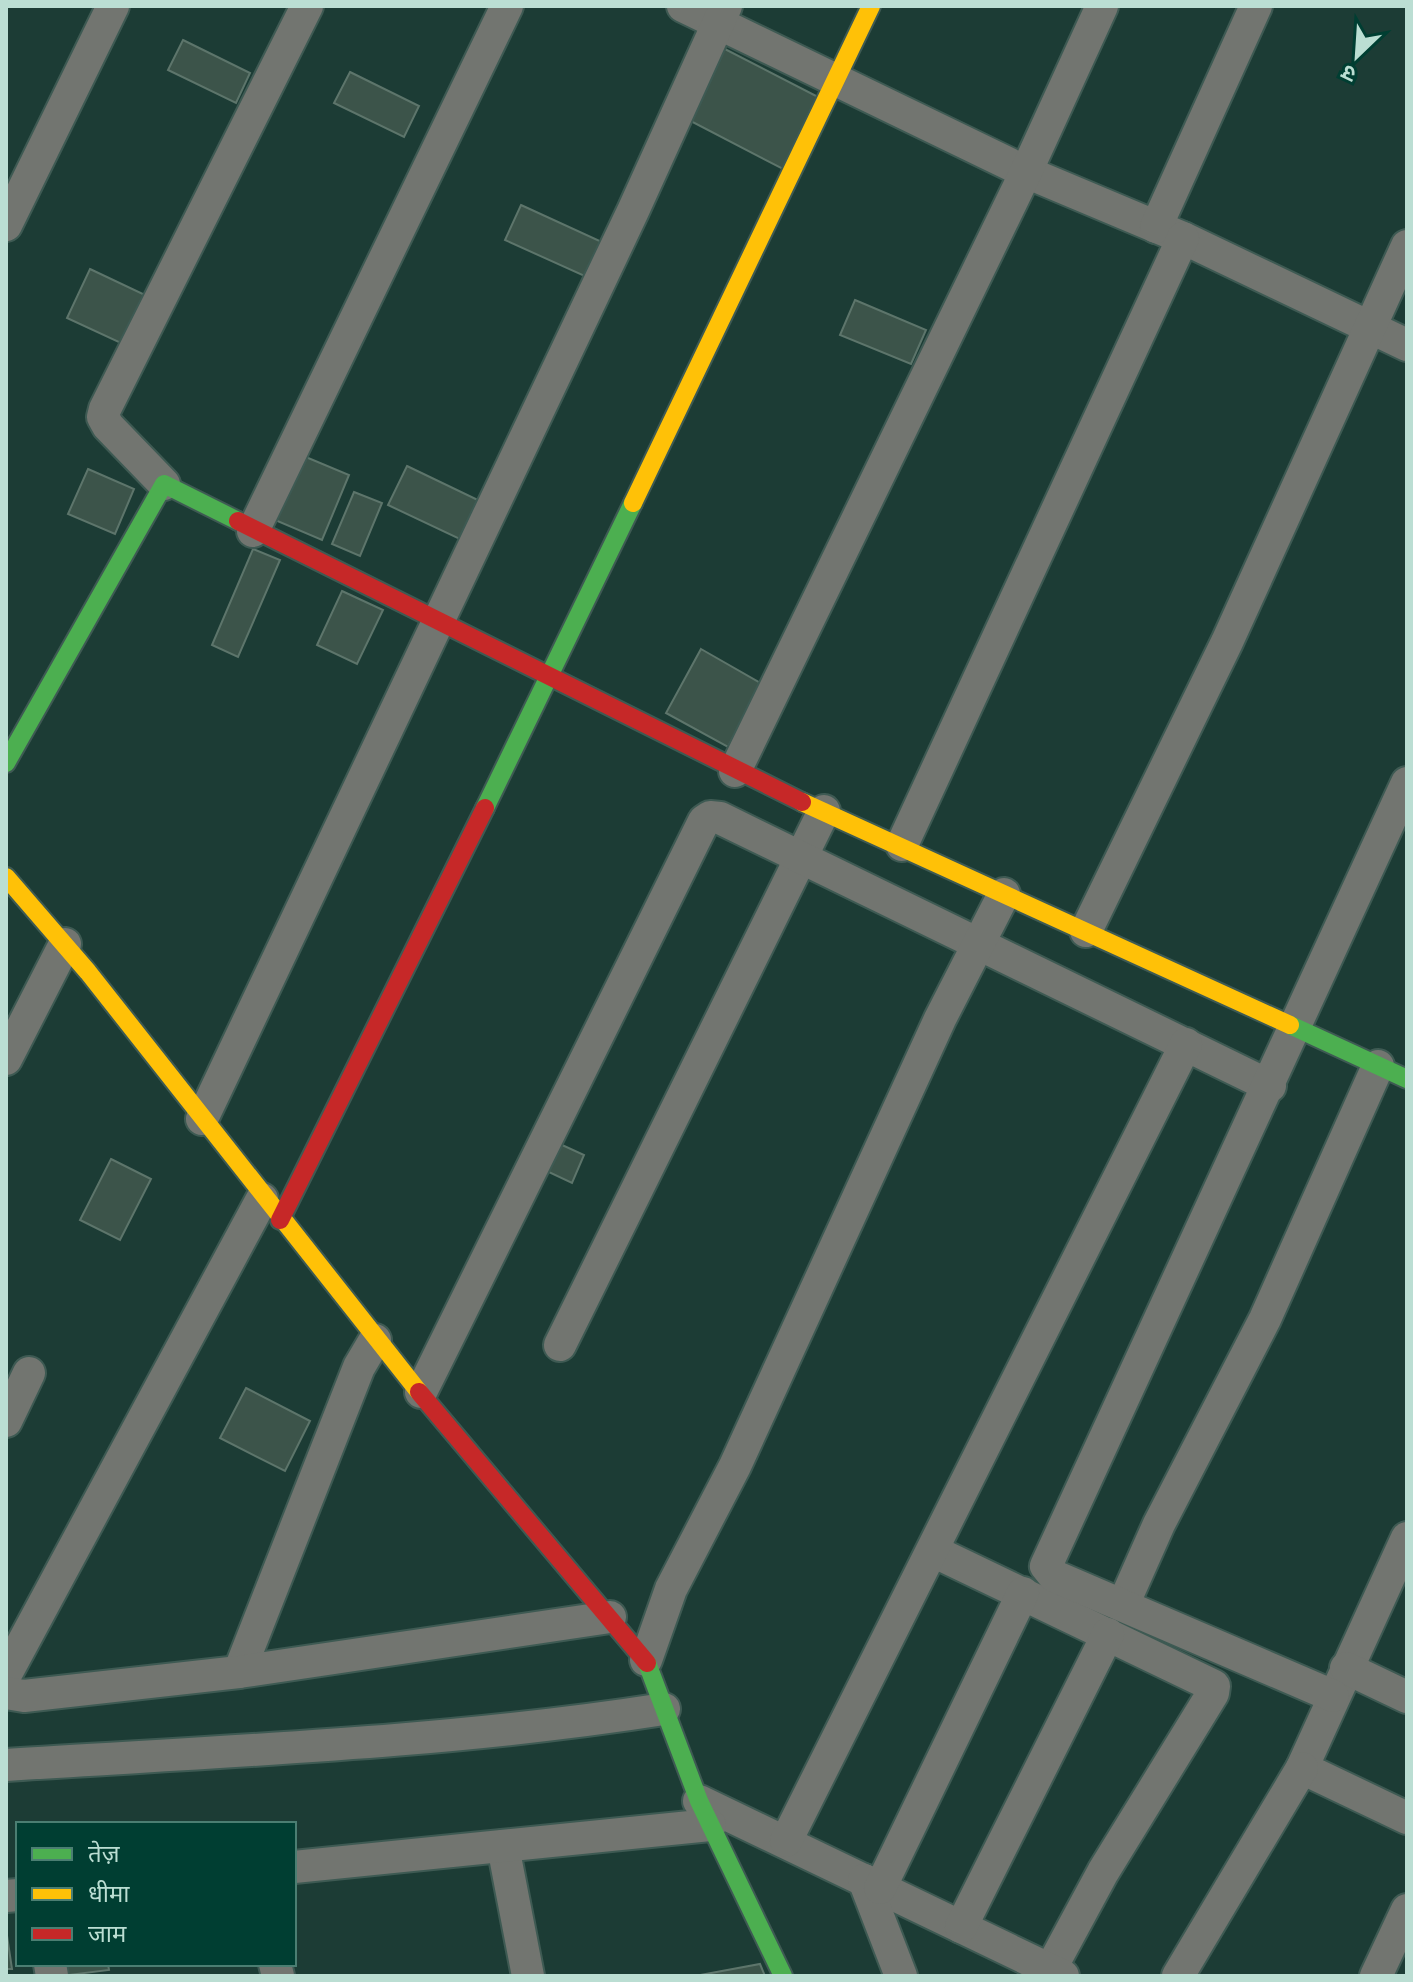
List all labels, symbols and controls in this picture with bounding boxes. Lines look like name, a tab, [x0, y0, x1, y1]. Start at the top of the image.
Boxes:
north arrow	[1317, 16, 1397, 96]
text: उ	[1336, 59, 1360, 89]
legend	[16, 1822, 296, 1966]
text: तेज़	[88, 1840, 121, 1867]
text: धीमा	[88, 1880, 130, 1907]
text: जाम	[88, 1920, 127, 1947]

